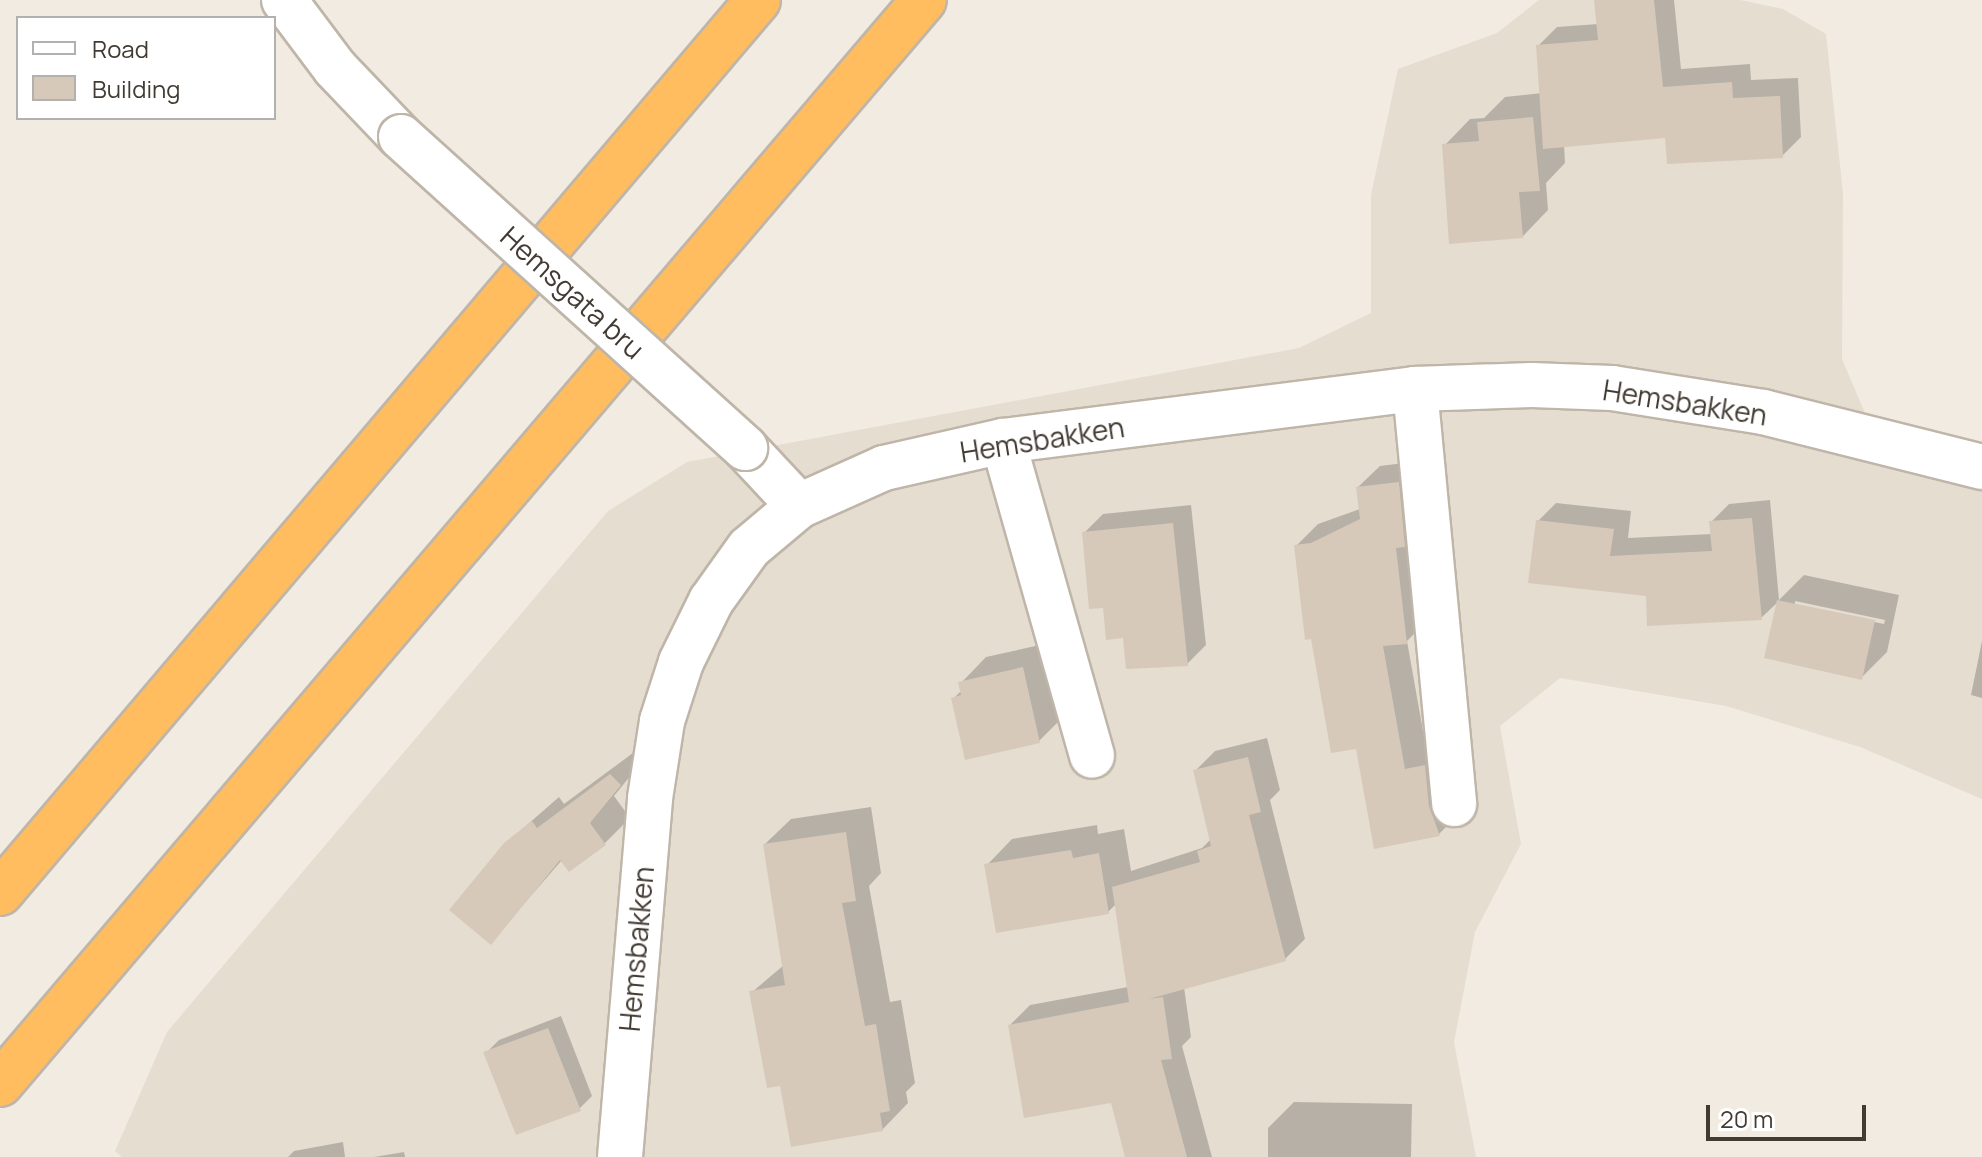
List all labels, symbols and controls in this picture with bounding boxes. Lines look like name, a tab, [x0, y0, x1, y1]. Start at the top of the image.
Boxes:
legend	[16, 16, 276, 120]
text: Road	[92, 32, 149, 65]
text: Building	[92, 72, 180, 105]
street label: Hemsgata bru	[494, 219, 652, 365]
street label: Hemsbakken	[1601, 372, 1769, 432]
street label: Hemsbakken	[958, 409, 1126, 469]
street label: Hemsbakken	[612, 865, 660, 1033]
scale bar	[1710, 1089, 1870, 1139]
text: 20 m	[1720, 1102, 1773, 1135]

